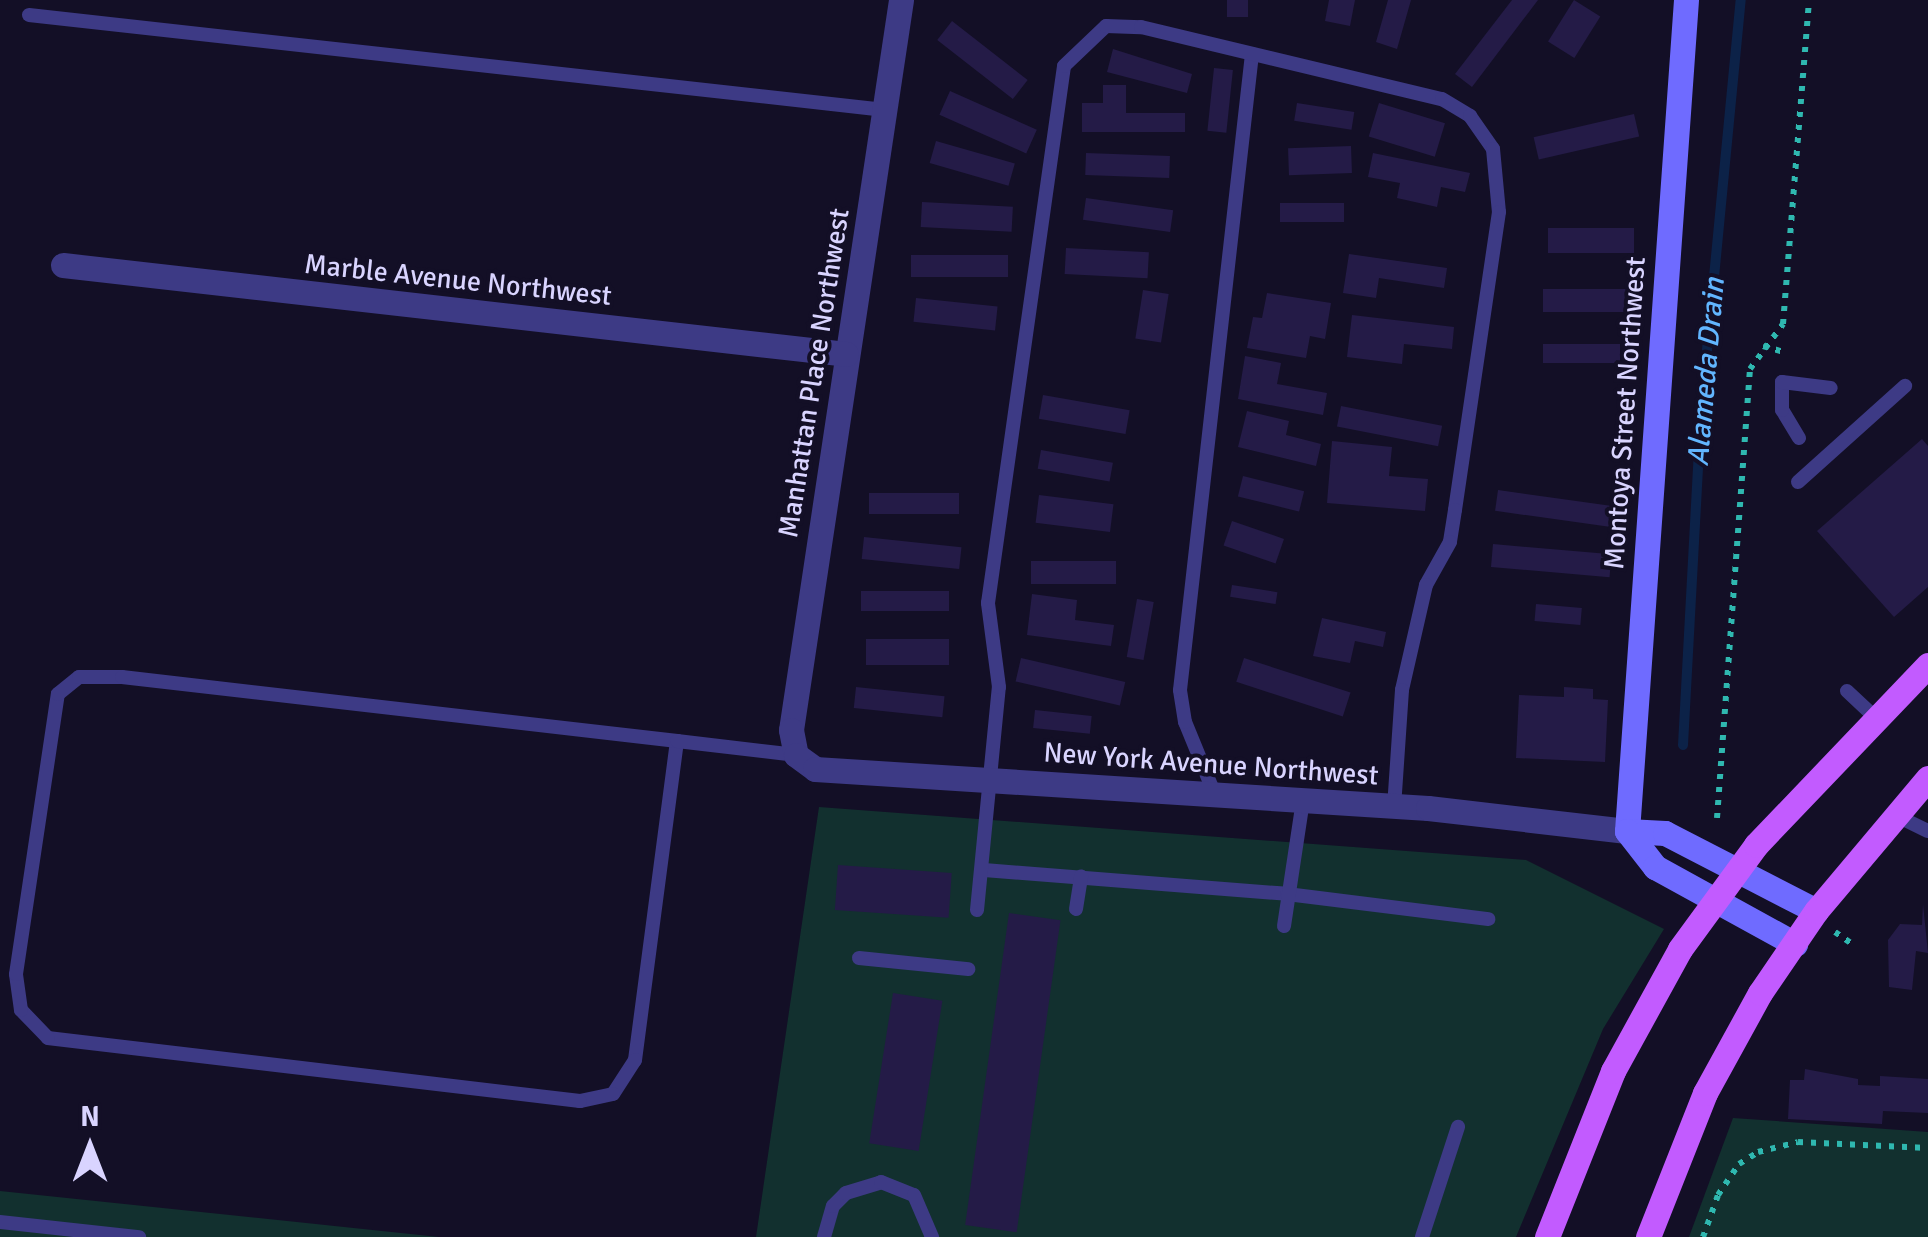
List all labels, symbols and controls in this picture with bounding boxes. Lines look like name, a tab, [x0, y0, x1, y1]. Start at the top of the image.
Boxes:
street label: Manhattan Place Northwest	[771, 206, 857, 540]
street label: Marble Avenue Northwest	[303, 247, 613, 313]
street label: Montoya Street Northwest	[1597, 256, 1653, 570]
water label: Alameda Drain	[1681, 276, 1733, 468]
street label: New York Avenue Northwest	[1043, 736, 1379, 792]
north arrow	[40, 1097, 140, 1197]
text: N	[80, 1100, 100, 1134]

